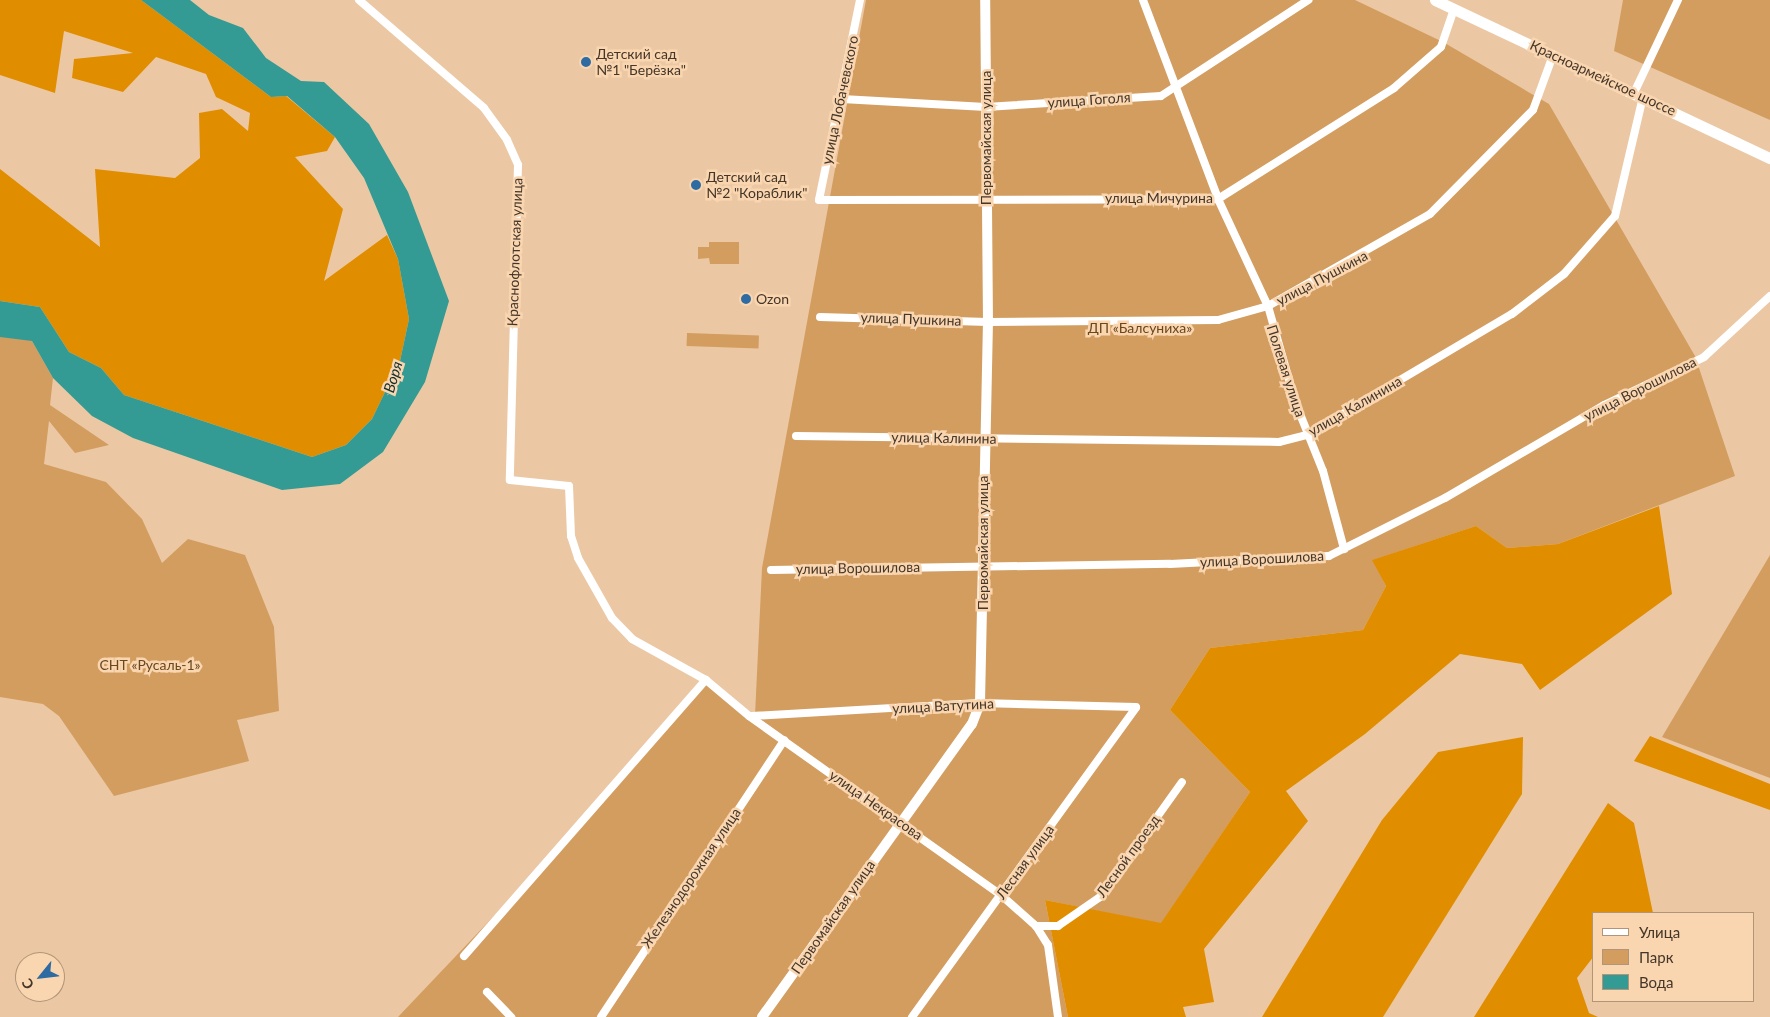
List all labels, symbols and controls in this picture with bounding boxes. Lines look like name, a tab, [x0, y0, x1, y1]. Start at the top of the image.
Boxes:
street label: улица Лобачевского	[818, 34, 862, 166]
street label: Красноармейское шоссе	[1527, 37, 1679, 119]
place label: Детский сад №1 "Берёзка"	[596, 46, 686, 78]
marker: Детский сад №1 "Берёзка"	[580, 56, 592, 68]
street label: Первомайская улица	[978, 71, 994, 205]
street label: улица Гоголя	[1047, 89, 1131, 111]
place label: Детский сад №2 "Кораблик"	[706, 169, 807, 202]
street label: Краснофлотская улица	[504, 178, 526, 326]
marker: Детский сад №2 "Кораблик"	[690, 179, 702, 191]
street label: улица Мичурина	[1105, 190, 1213, 206]
street label: улица Пушкина	[1274, 247, 1370, 309]
place label: Ozon	[756, 291, 789, 307]
marker: Ozon	[740, 293, 752, 305]
street label: улица Пушкина	[860, 309, 962, 329]
park label: ДП «Балсуниха»	[1088, 320, 1192, 336]
street label: Полевая улица	[1263, 323, 1309, 419]
street label: улица Ворошилова	[1581, 353, 1699, 425]
water label: Воря	[380, 359, 406, 395]
street label: улица Калинина	[1305, 372, 1405, 440]
street label: улица Калинина	[891, 429, 997, 447]
street label: Первомайская улица	[975, 476, 991, 610]
street label: улица Ворошилова	[1200, 547, 1324, 571]
street label: улица Ворошилова	[796, 559, 920, 577]
park label: СНТ «Русаль-1»	[99, 657, 201, 673]
street label: улица Ватутина	[892, 695, 994, 717]
street label: улица Некрасова	[826, 767, 926, 843]
street label: Железнодорожная улица	[638, 805, 744, 951]
street label: Лесной проезд	[1093, 812, 1163, 900]
street label: Лесная улица	[992, 822, 1058, 902]
street label: Первомайская улица	[787, 857, 879, 977]
legend	[1592, 912, 1755, 1002]
text: Улица	[1639, 923, 1680, 941]
text: Парк	[1639, 948, 1673, 966]
north arrow	[15, 952, 65, 1002]
text: Вода	[1639, 973, 1674, 991]
text: С	[18, 976, 37, 992]

